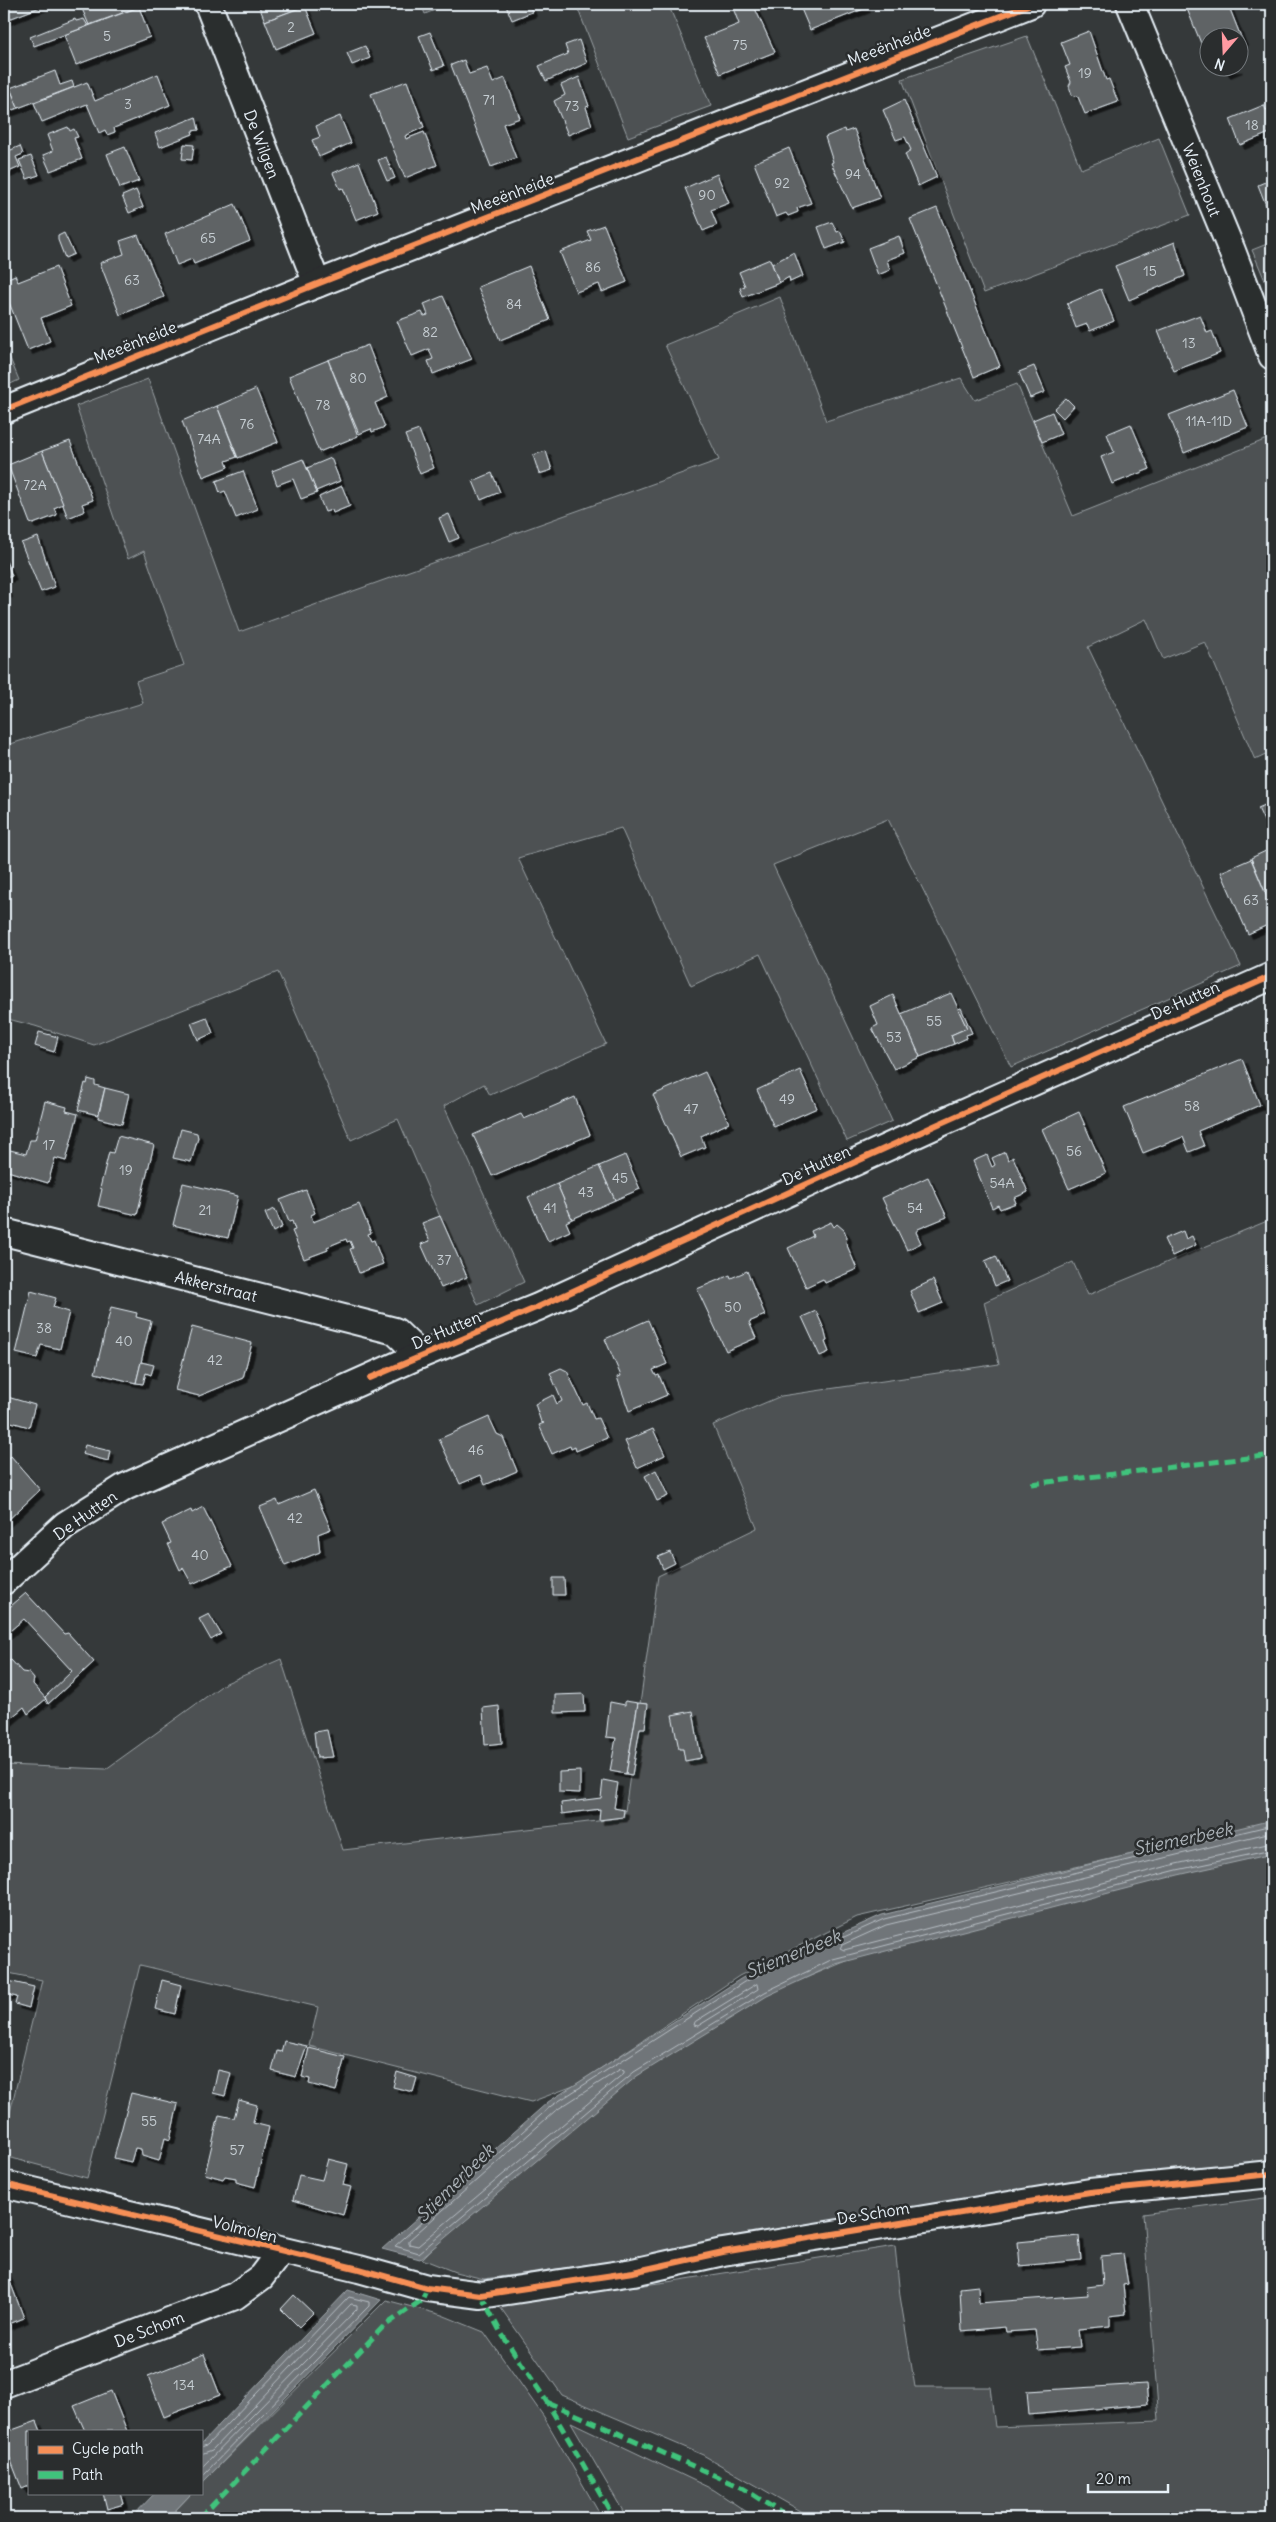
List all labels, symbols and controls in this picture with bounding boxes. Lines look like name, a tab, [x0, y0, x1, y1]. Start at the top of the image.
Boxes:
house number: 2	[287, 18, 295, 36]
street label: Meeënheide	[845, 20, 933, 70]
house number: 5	[103, 27, 111, 45]
north arrow	[1198, 28, 1248, 78]
house number: 75	[733, 36, 747, 54]
text: N	[1212, 54, 1227, 74]
house number: 19	[1078, 64, 1092, 82]
house number: 71	[483, 91, 495, 109]
house number: 3	[124, 95, 132, 113]
house number: 73	[565, 97, 579, 115]
street label: De Wilgen	[240, 107, 284, 181]
house number: 18	[1245, 116, 1259, 134]
street label: Weienhout	[1178, 141, 1226, 220]
house number: 94	[845, 165, 861, 183]
street label: Meeënheide	[468, 168, 556, 218]
house number: 92	[774, 174, 790, 192]
house number: 90	[698, 186, 716, 204]
house number: 65	[200, 229, 216, 247]
house number: 86	[585, 258, 601, 276]
house number: 15	[1143, 262, 1157, 280]
house number: 63	[124, 271, 140, 289]
house number: 84	[506, 295, 522, 313]
street label: Meeënheide	[91, 316, 179, 368]
house number: 82	[422, 323, 438, 341]
house number: 13	[1182, 334, 1196, 352]
house number: 80	[349, 369, 367, 387]
house number: 78	[316, 396, 330, 414]
house number: 11A-11D	[1186, 412, 1232, 430]
house number: 76	[240, 415, 254, 433]
house number: 74A	[197, 430, 221, 448]
house number: 72A	[23, 476, 47, 494]
house number: 63	[1243, 891, 1259, 909]
street label: De Hutten	[1148, 976, 1222, 1024]
house number: 55	[926, 1012, 942, 1030]
house number: 53	[886, 1028, 902, 1046]
house number: 49	[779, 1090, 795, 1108]
house number: 58	[1184, 1097, 1200, 1115]
house number: 47	[684, 1100, 699, 1118]
house number: 17	[43, 1136, 55, 1154]
street label: De Hutten	[779, 1140, 853, 1190]
house number: 56	[1066, 1142, 1082, 1160]
house number: 19	[119, 1161, 133, 1179]
house number: 45	[612, 1169, 628, 1187]
house number: 54A	[989, 1174, 1015, 1192]
house number: 43	[578, 1183, 594, 1201]
house number: 41	[543, 1199, 557, 1217]
house number: 54	[907, 1199, 923, 1217]
house number: 21	[198, 1201, 212, 1219]
house number: 37	[437, 1251, 452, 1269]
street label: Akkerstraat	[173, 1266, 260, 1306]
house number: 50	[724, 1298, 742, 1316]
street label: De Hutten	[408, 1307, 484, 1353]
house number: 38	[36, 1319, 52, 1337]
house number: 40	[115, 1332, 133, 1350]
house number: 42	[207, 1351, 223, 1369]
house number: 46	[468, 1441, 484, 1459]
street label: De Hutten	[49, 1486, 121, 1544]
house number: 42	[287, 1509, 303, 1527]
house number: 40	[191, 1546, 209, 1564]
water label: Stiemerbeek	[1131, 1816, 1236, 1860]
water label: Stiemerbeek	[742, 1923, 846, 1983]
house number: 55	[141, 2112, 157, 2130]
water label: Stiemerbeek	[411, 2138, 500, 2226]
house number: 57	[230, 2141, 245, 2159]
street label: De Schom	[835, 2197, 911, 2229]
street label: Volmolen	[210, 2211, 280, 2247]
street label: De Schom	[111, 2307, 187, 2351]
house number: 134	[173, 2376, 195, 2394]
legend	[28, 2430, 202, 2494]
text: Cycle path	[72, 2439, 144, 2458]
scale bar	[1088, 2462, 1168, 2494]
text: Path	[72, 2465, 103, 2484]
text: 20 m	[1096, 2469, 1131, 2488]

